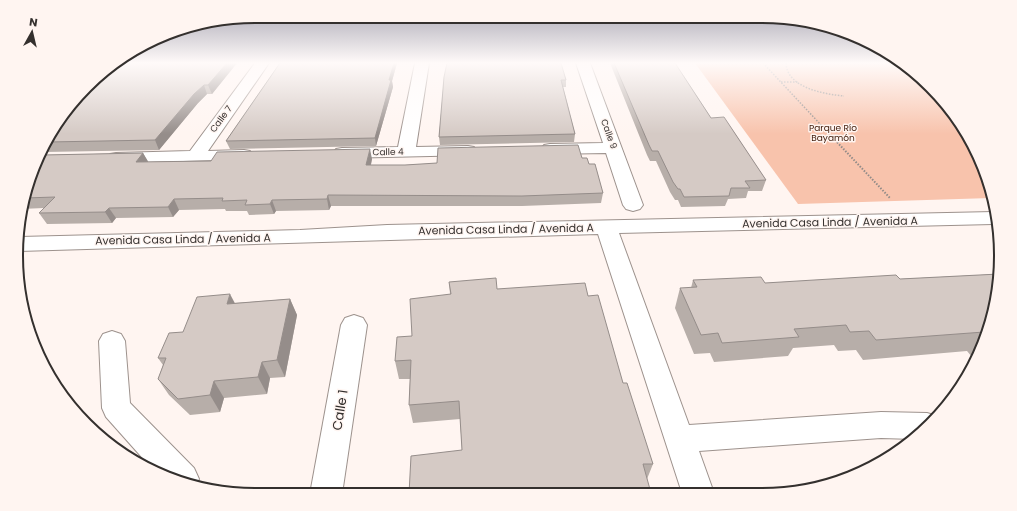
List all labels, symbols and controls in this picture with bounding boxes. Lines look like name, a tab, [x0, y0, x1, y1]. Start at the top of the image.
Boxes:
north arrow	[12, 12, 52, 52]
text: N	[28, 14, 39, 31]
street label: Calle 7	[207, 103, 235, 135]
street label: Calle 9	[598, 117, 620, 151]
park label: Parque Río Bayamón	[809, 122, 857, 144]
street label: Calle 4	[372, 146, 404, 158]
street label: Avenida Casa Linda / Avenida A	[742, 212, 919, 232]
street label: Avenida Casa Linda / Avenida A	[418, 219, 595, 239]
street label: Avenida Casa Linda / Avenida A	[95, 229, 272, 249]
street label: Calle 1	[327, 388, 353, 432]

